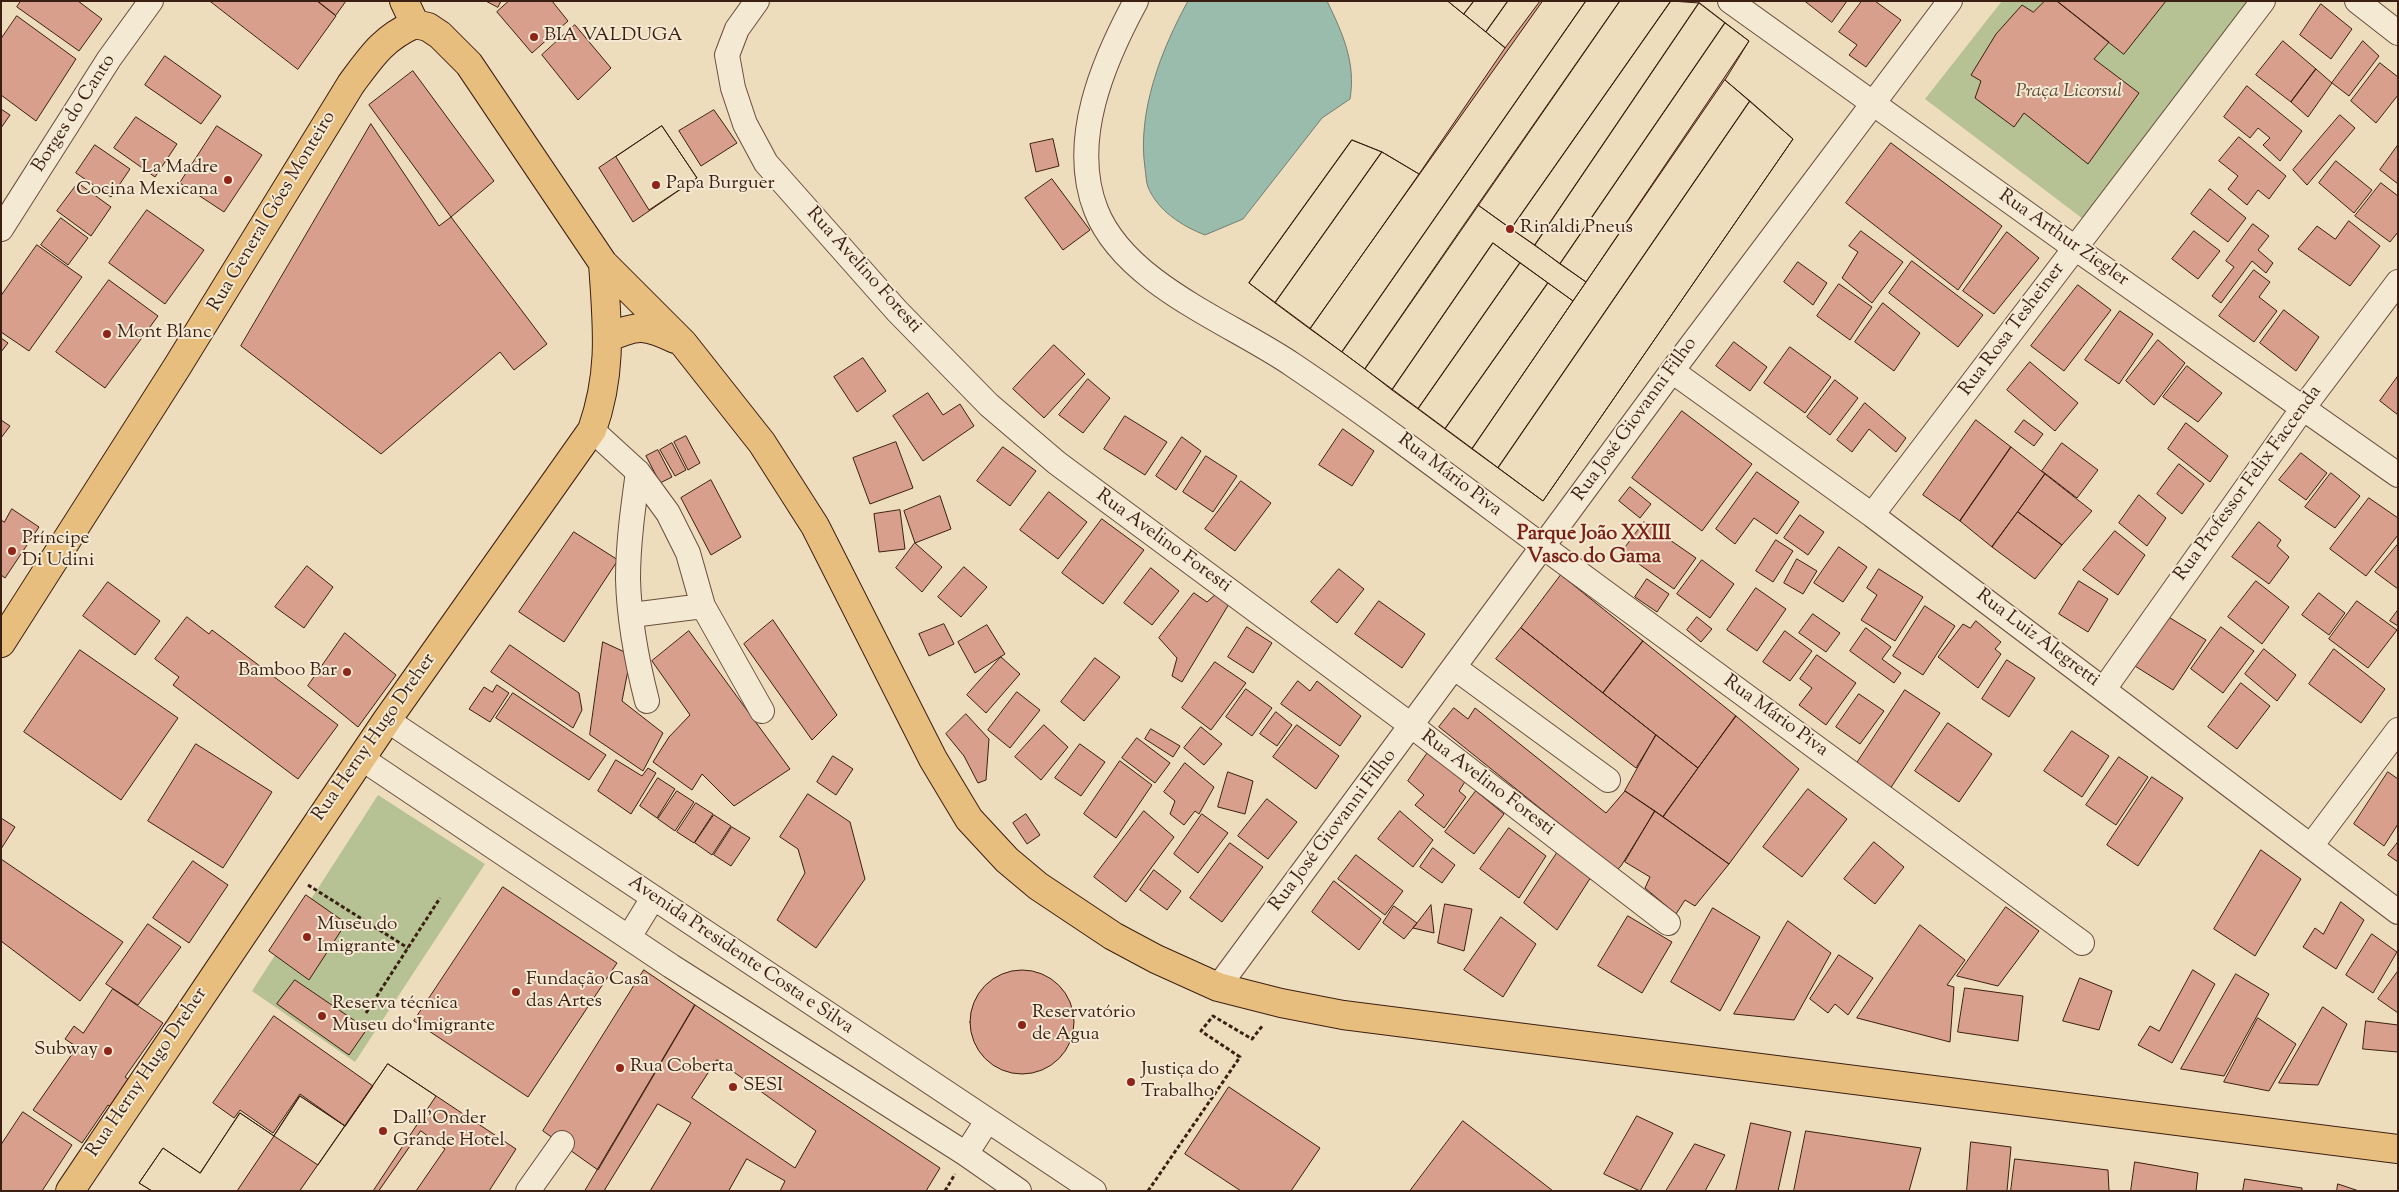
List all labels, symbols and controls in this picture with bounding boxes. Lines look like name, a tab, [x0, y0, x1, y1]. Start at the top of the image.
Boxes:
place label: BIA VALDUGA	[544, 26, 683, 48]
marker: BIA VALDUGA	[528, 31, 540, 43]
street label: Borges do Canto	[28, 51, 122, 177]
park label: Praça Licorsul	[2016, 82, 2122, 104]
street label: Rua General Góes Monteiro	[204, 108, 342, 316]
place label: La Madre Cocina Mexicana	[76, 158, 218, 202]
marker: La Madre Cocina Mexicana	[222, 174, 234, 186]
place label: Papa Burguer	[666, 174, 775, 196]
marker: Papa Burguer	[650, 179, 662, 191]
street label: Rua Arthur Ziegler	[1993, 186, 2133, 292]
street label: Rua Avelino Foresti	[800, 203, 926, 339]
place label: Rinaldi Pneus	[1520, 218, 1633, 240]
marker: Rinaldi Pneus	[1504, 223, 1516, 235]
street label: Rua Rosa Tesheiner	[1955, 259, 2071, 401]
place label: Mont Blanc	[117, 323, 212, 345]
marker: Mont Blanc	[101, 328, 113, 340]
street label: Rua José Giovanni Filho	[1569, 334, 1703, 506]
street label: Rua Professor Felix Faccenda	[2170, 382, 2328, 586]
street label: Rua Mário Piva	[1393, 430, 1505, 522]
street label: Rua Avelino Foresti	[1091, 485, 1235, 599]
district label: Parque João XXIII Vasco do Gama	[1517, 524, 1671, 571]
place label: Príncipe Di Udini	[22, 529, 94, 573]
marker: Príncipe Di Udini	[6, 545, 18, 557]
street label: Rua Luiz Alegretti	[1971, 585, 2103, 693]
street label: Rua Herny Hugo Dreher	[308, 650, 442, 826]
place label: Bamboo Bar	[238, 661, 337, 683]
marker: Bamboo Bar	[341, 666, 353, 678]
street label: Rua Mário Piva	[1718, 671, 1832, 763]
street label: Rua Avelino Foresti	[1416, 726, 1558, 842]
street label: Rua José Giovanni Filho	[1266, 746, 1402, 916]
street label: Avenida Presidente Costa e Silva	[623, 872, 857, 1040]
place label: Museu do Imigrante	[317, 915, 397, 959]
marker: Museu do Imigrante	[301, 931, 313, 943]
place label: Fundação Casa das Artes	[526, 970, 649, 1014]
street label: Rua Herny Hugo Dreher	[83, 984, 213, 1162]
marker: Fundação Casa das Artes	[510, 986, 522, 998]
place label: Reserva técnica Museu do Imigrante	[332, 994, 495, 1038]
place label: Reservatório de Agua	[1032, 1003, 1136, 1047]
marker: Reserva técnica Museu do Imigrante	[316, 1010, 328, 1022]
marker: Reservatório de Agua	[1016, 1019, 1028, 1031]
place label: Subway	[34, 1040, 98, 1062]
marker: Subway	[102, 1045, 114, 1057]
place label: Rua Coberta	[630, 1057, 733, 1079]
place label: Justiça do Trabalho	[1141, 1060, 1219, 1104]
marker: Rua Coberta	[614, 1062, 626, 1074]
place label: SESI	[743, 1076, 783, 1098]
marker: Justiça do Trabalho	[1125, 1076, 1137, 1088]
marker: SESI	[727, 1081, 739, 1093]
place label: Dall'Onder Grande Hotel	[393, 1109, 505, 1153]
marker: Dall'Onder Grande Hotel	[377, 1125, 389, 1137]

